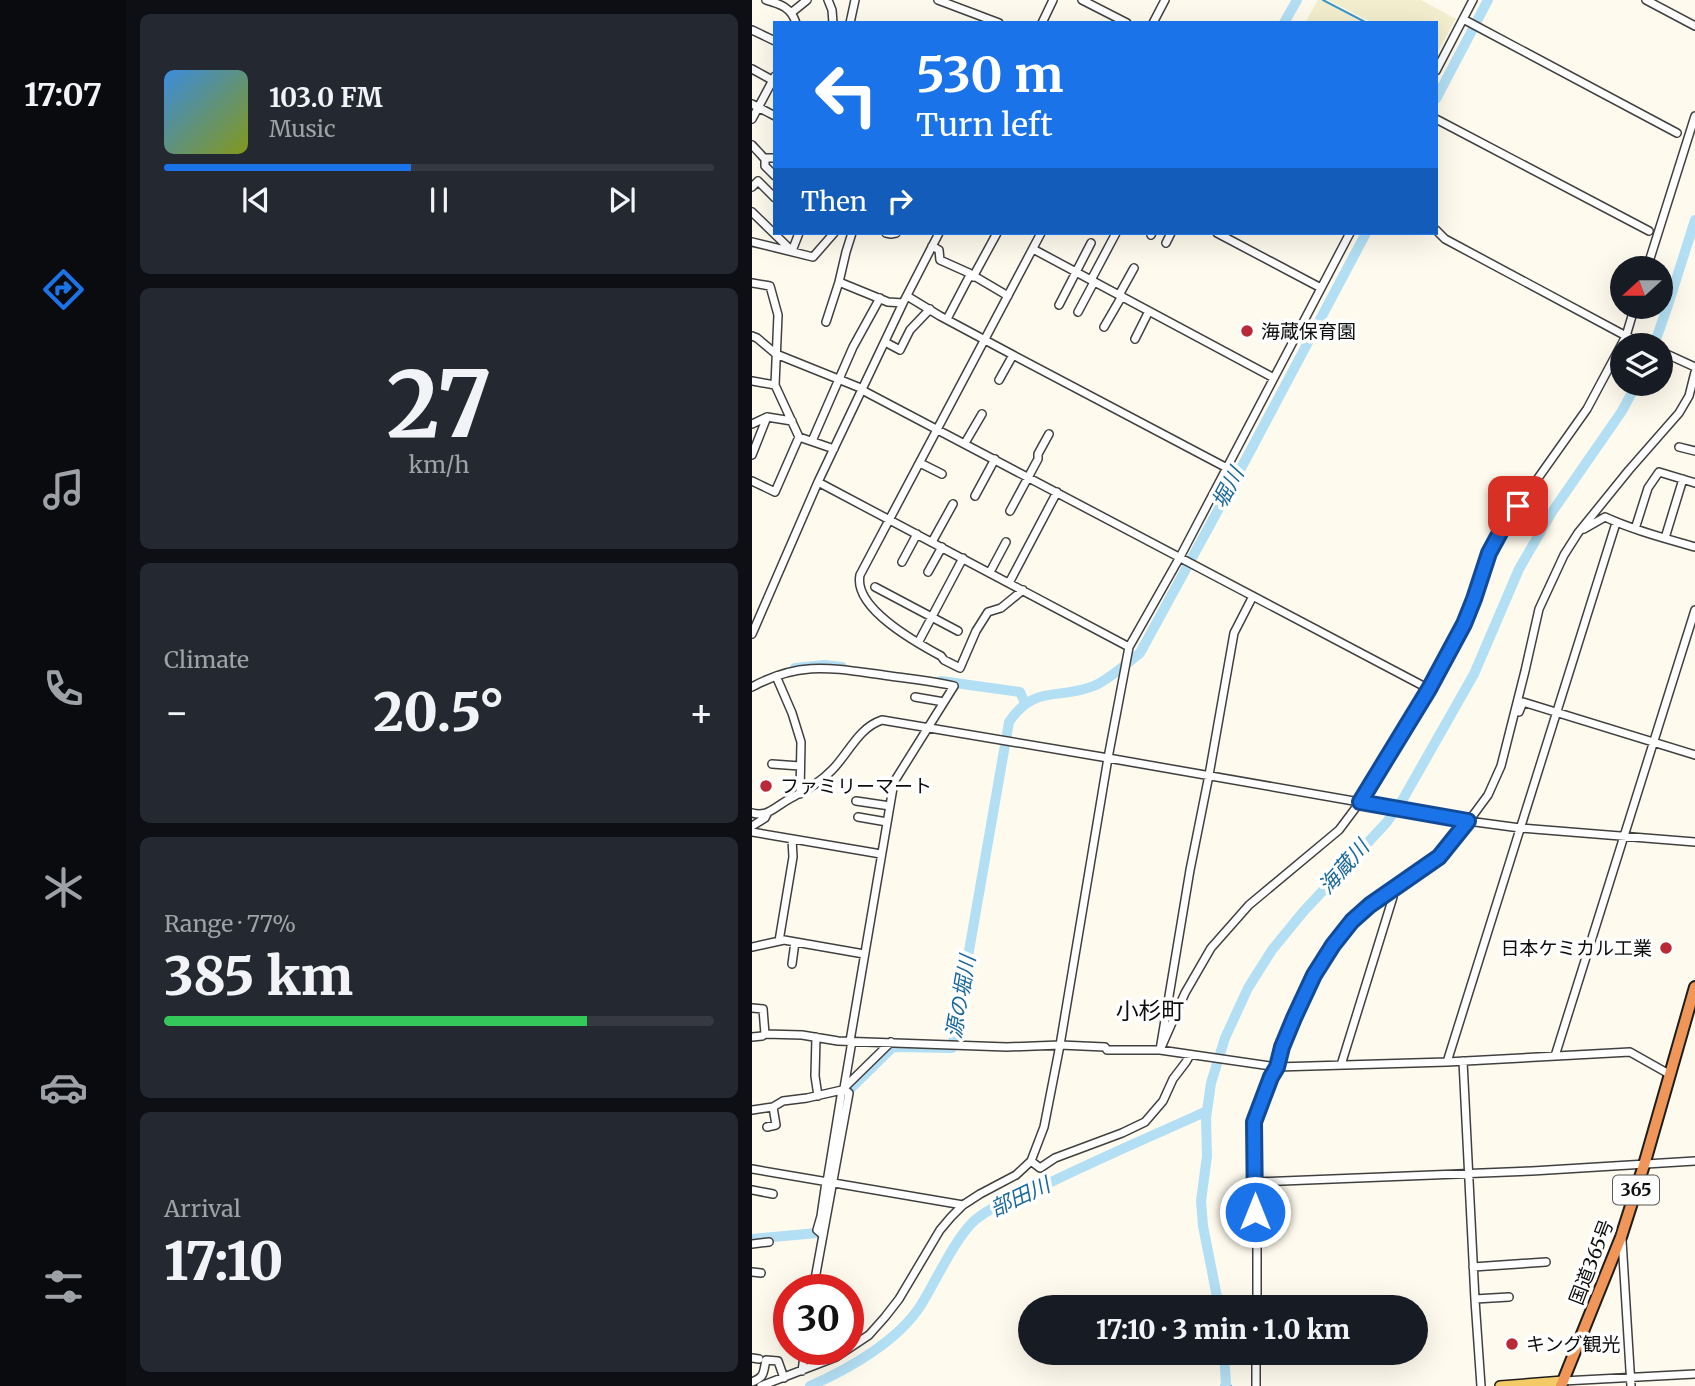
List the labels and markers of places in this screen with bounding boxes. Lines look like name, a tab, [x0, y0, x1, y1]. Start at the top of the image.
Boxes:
place label: 海蔵保育園	[1261, 319, 1356, 343]
marker: 海蔵保育園	[1239, 323, 1255, 339]
pin	[1488, 476, 1548, 536]
place label: ファミリーマート	[780, 774, 932, 798]
marker: ファミリーマート	[758, 778, 774, 794]
place label: 日本ケミカル工業	[1501, 936, 1652, 960]
marker: 日本ケミカル工業	[1658, 940, 1674, 956]
place label: キング観光	[1526, 1332, 1620, 1356]
marker: キング観光	[1504, 1336, 1520, 1352]

